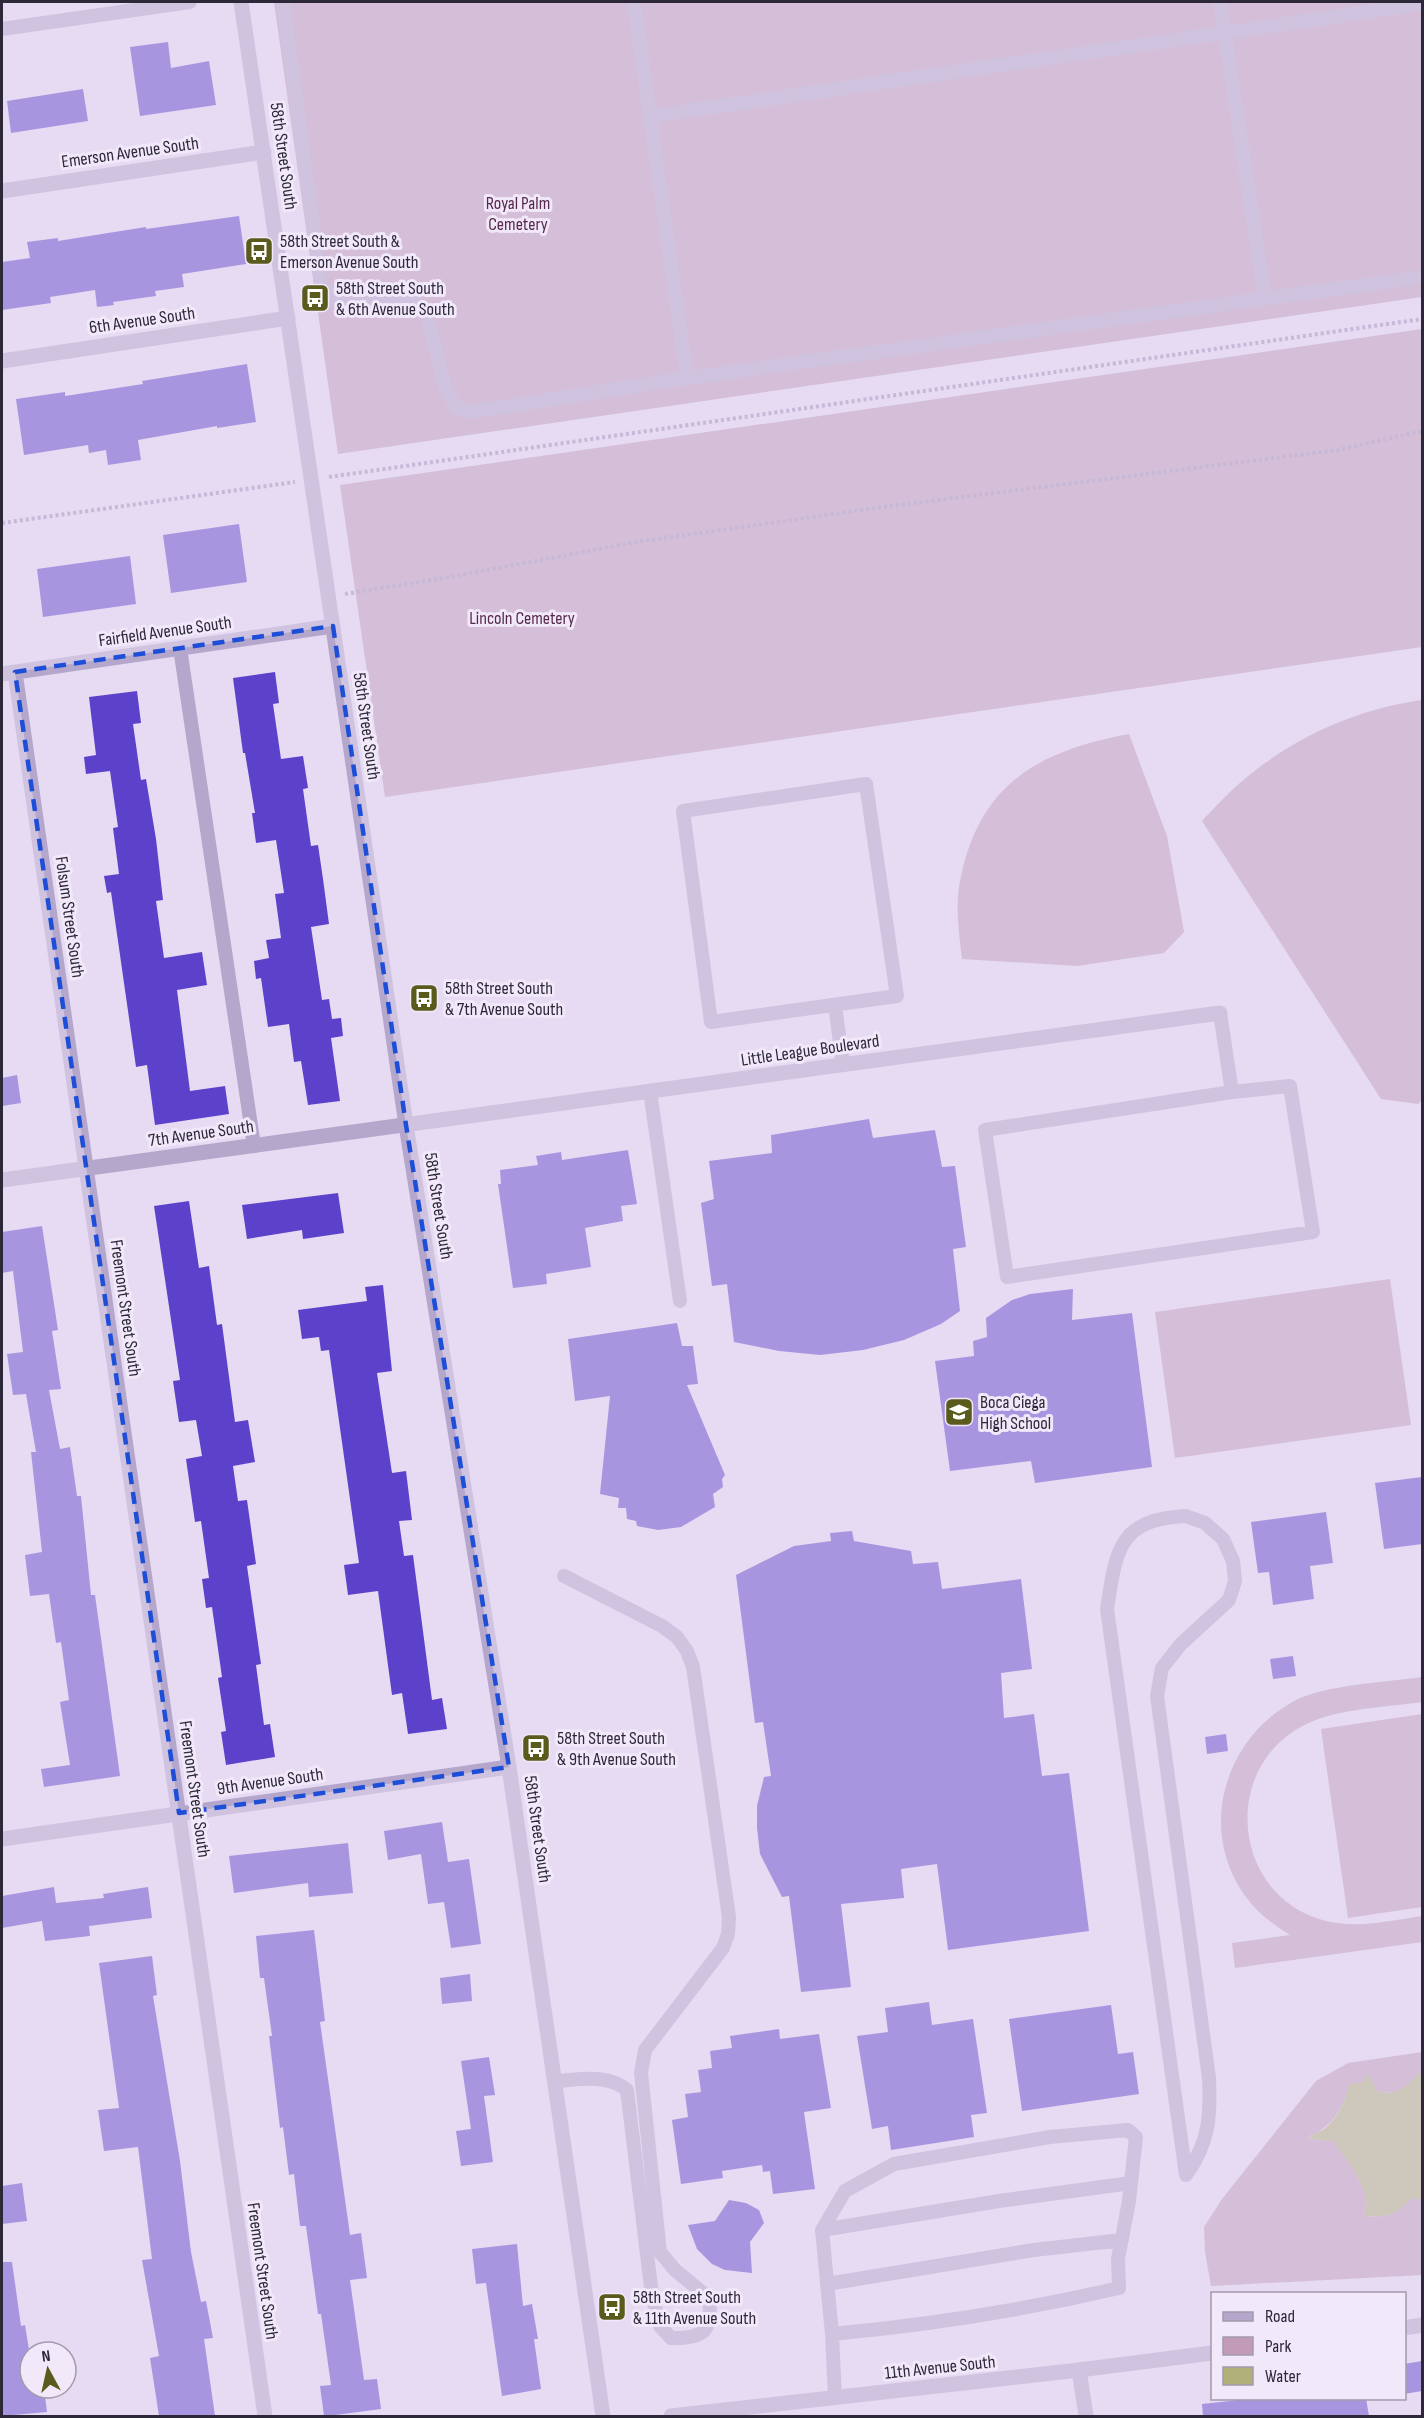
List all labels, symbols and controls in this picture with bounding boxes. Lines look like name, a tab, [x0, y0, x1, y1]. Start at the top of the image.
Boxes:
street label: 58th Street South	[266, 101, 301, 211]
street label: Emerson Avenue South	[60, 132, 200, 173]
park label: Royal Palm Cemetery	[486, 193, 550, 235]
place label: 58th Street South & Emerson Avenue South	[280, 231, 418, 273]
bus stop icon: 58th Street South & Emerson Avenue South	[243, 235, 275, 267]
place label: 58th Street South & 6th Avenue South	[336, 278, 455, 320]
bus stop icon: 58th Street South & 6th Avenue South	[299, 282, 331, 314]
street label: 6th Avenue South	[88, 303, 196, 338]
park label: Lincoln Cemetery	[469, 608, 575, 629]
street label: Fairfield Avenue South	[97, 612, 233, 651]
street label: 58th Street South	[349, 671, 384, 781]
street label: Folsum Street South	[51, 855, 88, 979]
place label: 58th Street South & 7th Avenue South	[445, 978, 563, 1020]
bus stop icon: 58th Street South & 7th Avenue South	[408, 982, 440, 1014]
street label: Little League Boulevard	[740, 1030, 881, 1071]
street label: 7th Avenue South	[147, 1116, 255, 1151]
street label: 58th Street South	[420, 1151, 457, 1261]
street label: Freemont Street South	[105, 1238, 146, 1378]
place label: Boca Ciega High School	[980, 1392, 1051, 1434]
school or university icon: Boca Ciega High School	[943, 1396, 975, 1428]
street label: Freemont Street South	[174, 1719, 215, 1859]
place label: 58th Street South & 9th Avenue South	[557, 1728, 676, 1770]
bus stop icon: 58th Street South & 9th Avenue South	[520, 1732, 552, 1764]
street label: 9th Avenue South	[216, 1764, 324, 1799]
street label: 58th Street South	[520, 1774, 555, 1884]
street label: Freemont Street South	[242, 2201, 283, 2341]
place label: 58th Street South & 11th Avenue South	[633, 2287, 756, 2329]
bus stop icon: 58th Street South & 11th Avenue South	[596, 2291, 628, 2323]
legend	[1211, 2292, 1406, 2400]
text: Road	[1265, 2306, 1295, 2327]
text: Park	[1265, 2336, 1291, 2357]
north arrow	[18, 2340, 78, 2400]
text: N	[41, 2347, 52, 2367]
street label: 11th Avenue South	[884, 2351, 996, 2384]
text: Water	[1265, 2366, 1301, 2387]

